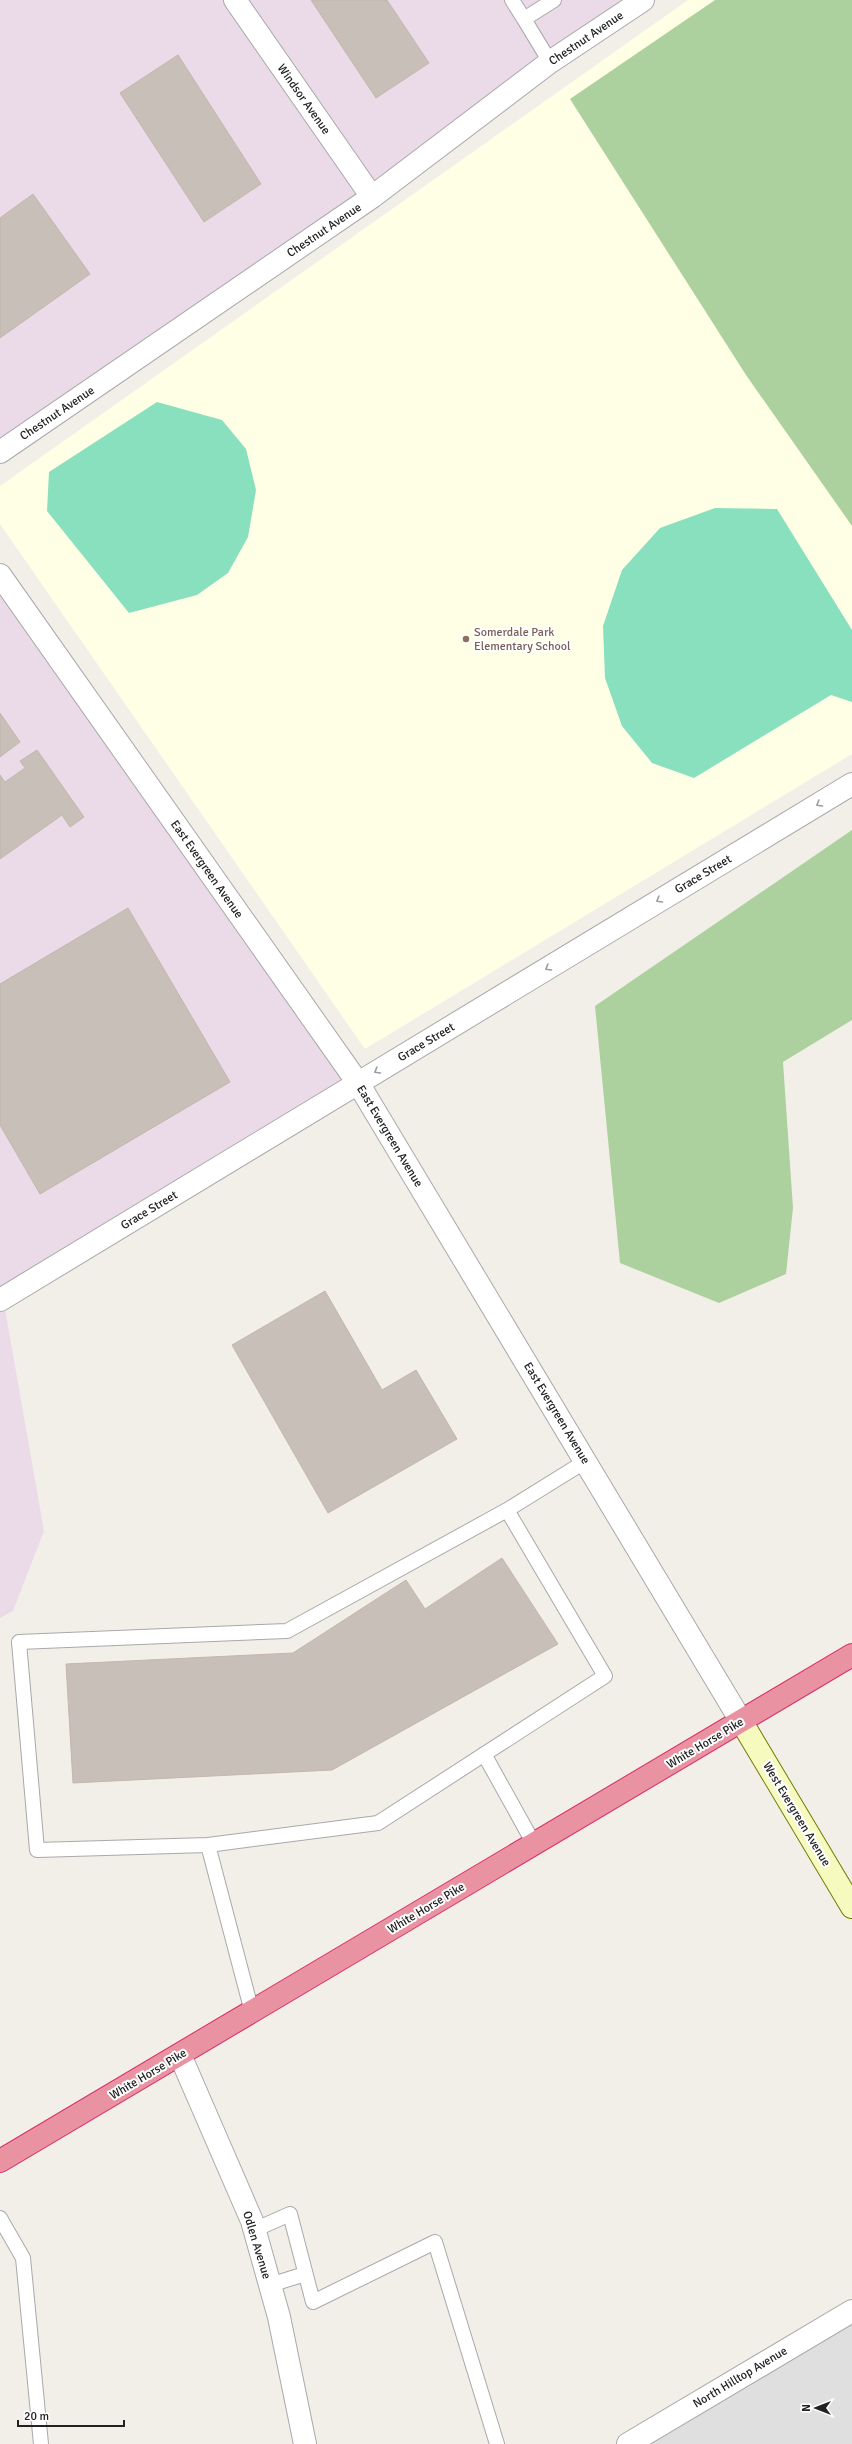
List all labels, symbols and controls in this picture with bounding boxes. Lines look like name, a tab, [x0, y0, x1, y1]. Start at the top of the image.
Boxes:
street label: Chestnut Avenue	[546, 8, 626, 69]
street label: Windsor Avenue	[274, 61, 333, 137]
street label: Chestnut Avenue	[284, 200, 364, 261]
street label: Chestnut Avenue	[17, 383, 97, 444]
place label: Somerdale Park Elementary School	[474, 625, 571, 654]
marker: Somerdale Park Elementary School	[461, 634, 471, 644]
one-way arrow	[816, 799, 823, 807]
street label: East Evergreen Avenue	[167, 817, 246, 921]
street label: Grace Street	[672, 852, 734, 897]
one-way arrow	[656, 896, 663, 903]
one-way arrow	[545, 963, 552, 970]
street label: Grace Street	[395, 1020, 457, 1065]
one-way arrow	[374, 1066, 381, 1074]
street label: East Evergreen Avenue	[353, 1083, 426, 1190]
street label: Grace Street	[118, 1188, 180, 1233]
street label: East Evergreen Avenue	[520, 1360, 593, 1467]
street label: White Horse Pike	[664, 1715, 746, 1772]
street label: West Evergreen Avenue	[759, 1759, 834, 1869]
street label: White Horse Pike	[385, 1880, 467, 1937]
street label: White Horse Pike	[107, 2046, 189, 2103]
street label: Odlen Avenue	[239, 2209, 274, 2281]
street label: North Hilltop Avenue	[690, 2343, 790, 2412]
north arrow	[796, 2388, 836, 2428]
scale bar	[18, 2402, 124, 2428]
text: N	[800, 2404, 813, 2412]
text: 20 m	[24, 2409, 49, 2424]

